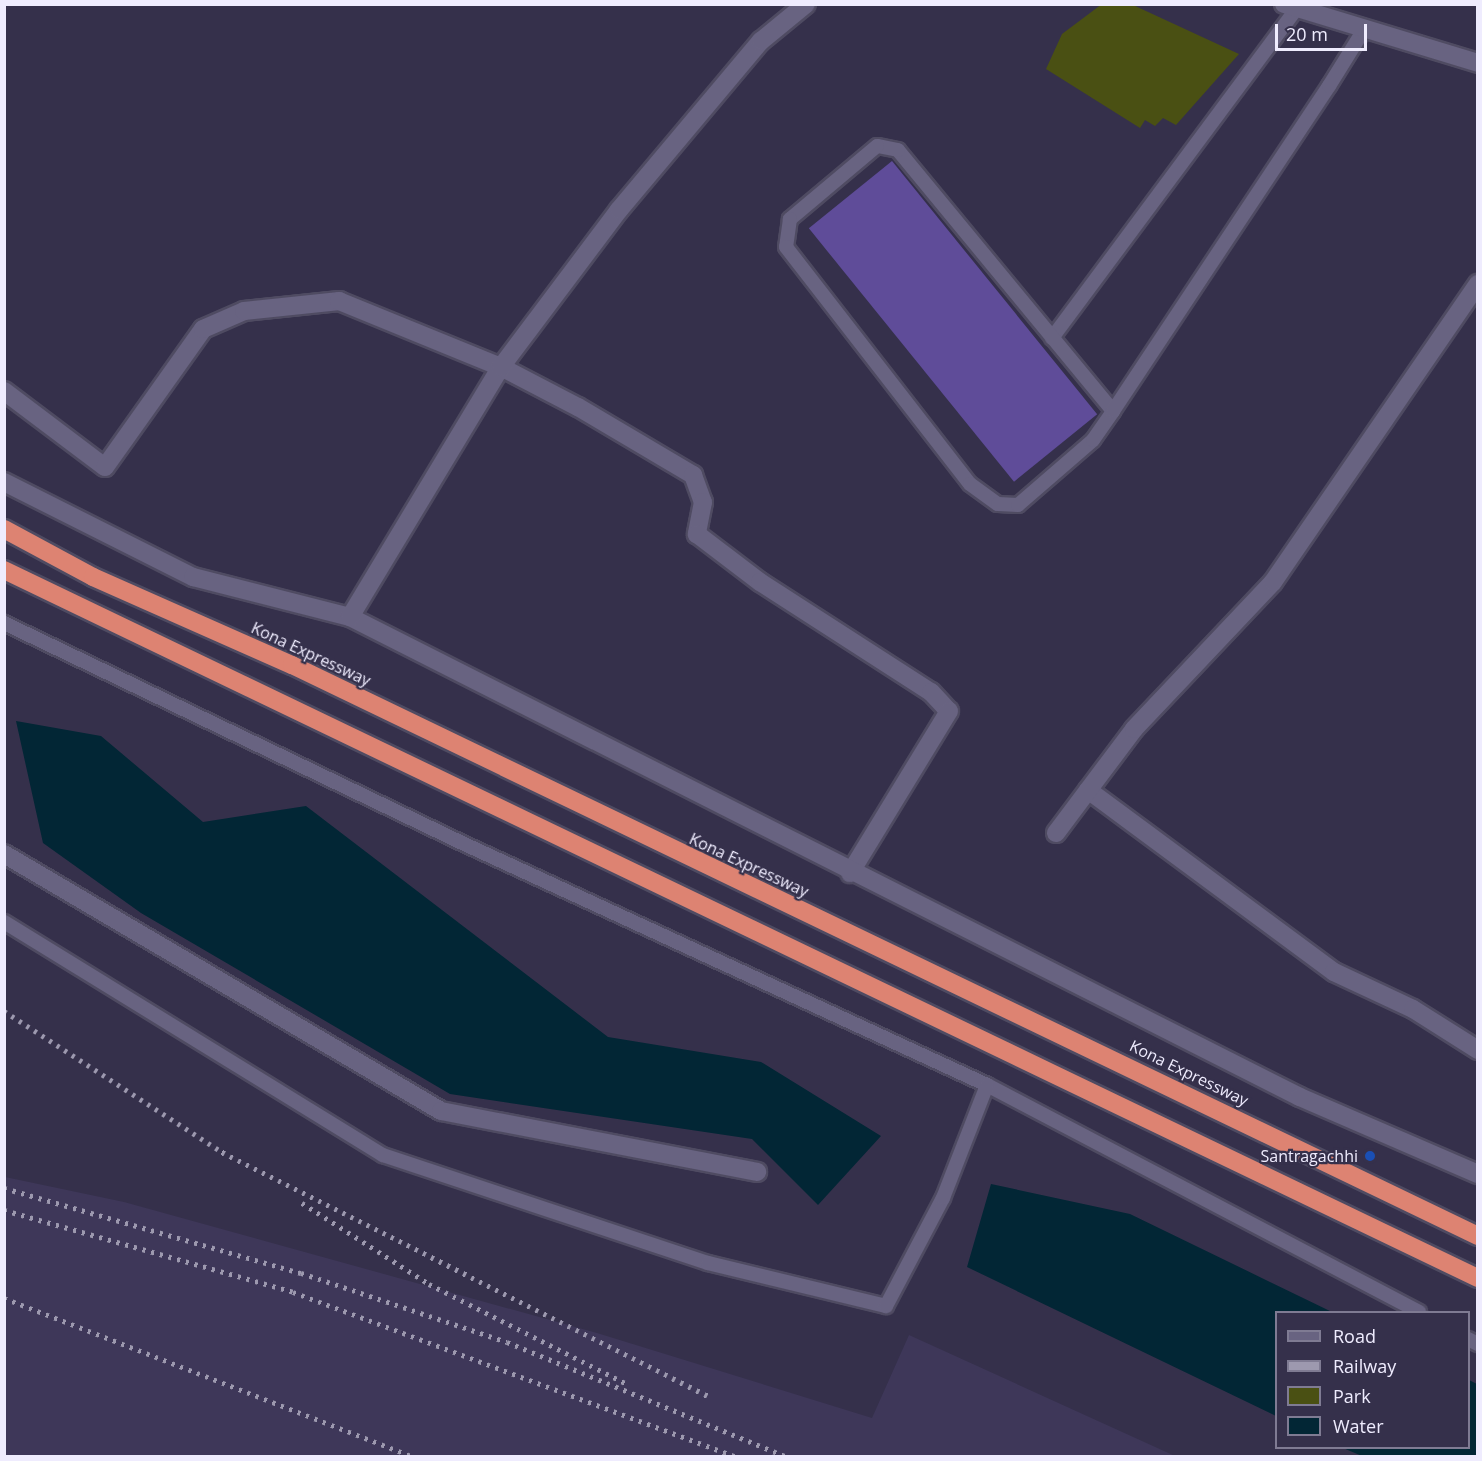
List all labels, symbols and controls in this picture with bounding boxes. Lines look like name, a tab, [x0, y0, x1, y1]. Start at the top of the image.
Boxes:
scale bar	[1278, 12, 1370, 50]
text: 20 m	[1286, 22, 1328, 46]
street label: Kona Expressway	[248, 618, 374, 690]
street label: Kona Expressway	[686, 829, 812, 901]
street label: Kona Expressway	[1127, 1036, 1251, 1110]
place label: Santragachhi	[1260, 1146, 1358, 1166]
marker: Santragachhi	[1363, 1149, 1377, 1163]
legend	[1275, 1311, 1470, 1449]
text: Road	[1333, 1324, 1376, 1348]
text: Railway	[1333, 1354, 1396, 1378]
text: Park	[1333, 1384, 1371, 1408]
text: Water	[1333, 1414, 1384, 1438]

